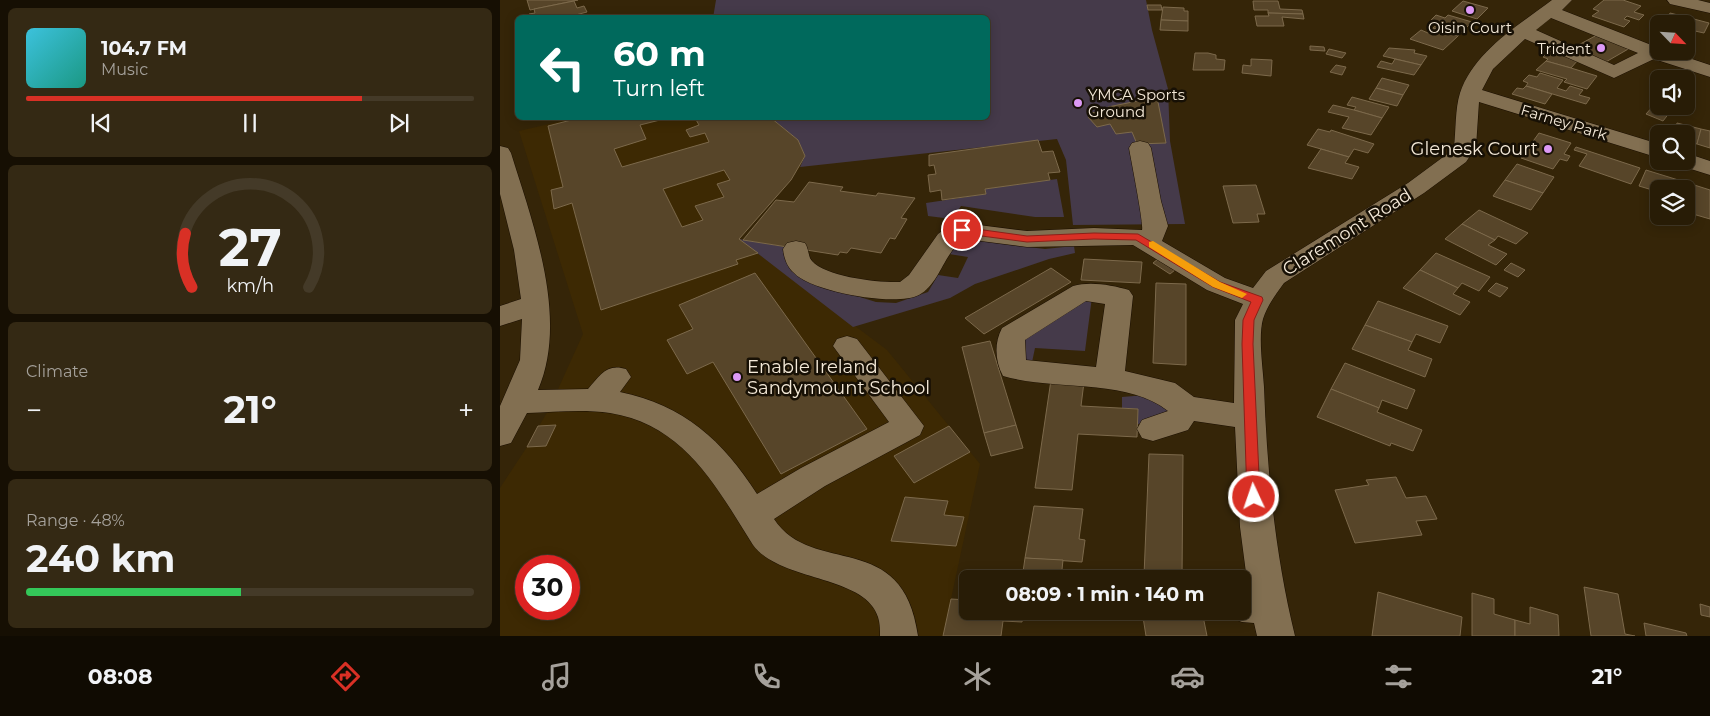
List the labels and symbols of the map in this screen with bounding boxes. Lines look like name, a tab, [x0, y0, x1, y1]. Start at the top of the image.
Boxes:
marker: Oisin Court	[1464, 4, 1476, 16]
north arrow	[1650, 15, 1695, 60]
place label: Oisin Court	[1428, 18, 1512, 37]
place label: Trident	[1537, 39, 1591, 58]
marker: Trident	[1595, 42, 1607, 54]
place label: YMCA Sports Ground	[1088, 85, 1185, 121]
marker: YMCA Sports Ground	[1072, 97, 1084, 109]
street label: Farney Park	[1518, 100, 1610, 144]
place label: Glenesk Court	[1411, 138, 1538, 160]
marker: Glenesk Court	[1542, 143, 1554, 155]
street label: Claremont Road	[1279, 184, 1415, 280]
pin	[941, 209, 983, 251]
place label: Enable Ireland Sandymount School	[747, 356, 930, 399]
marker: Enable Ireland Sandymount School	[731, 371, 743, 383]
position arrow	[1227, 470, 1279, 522]
speed limit sign: 30	[515, 555, 580, 620]

